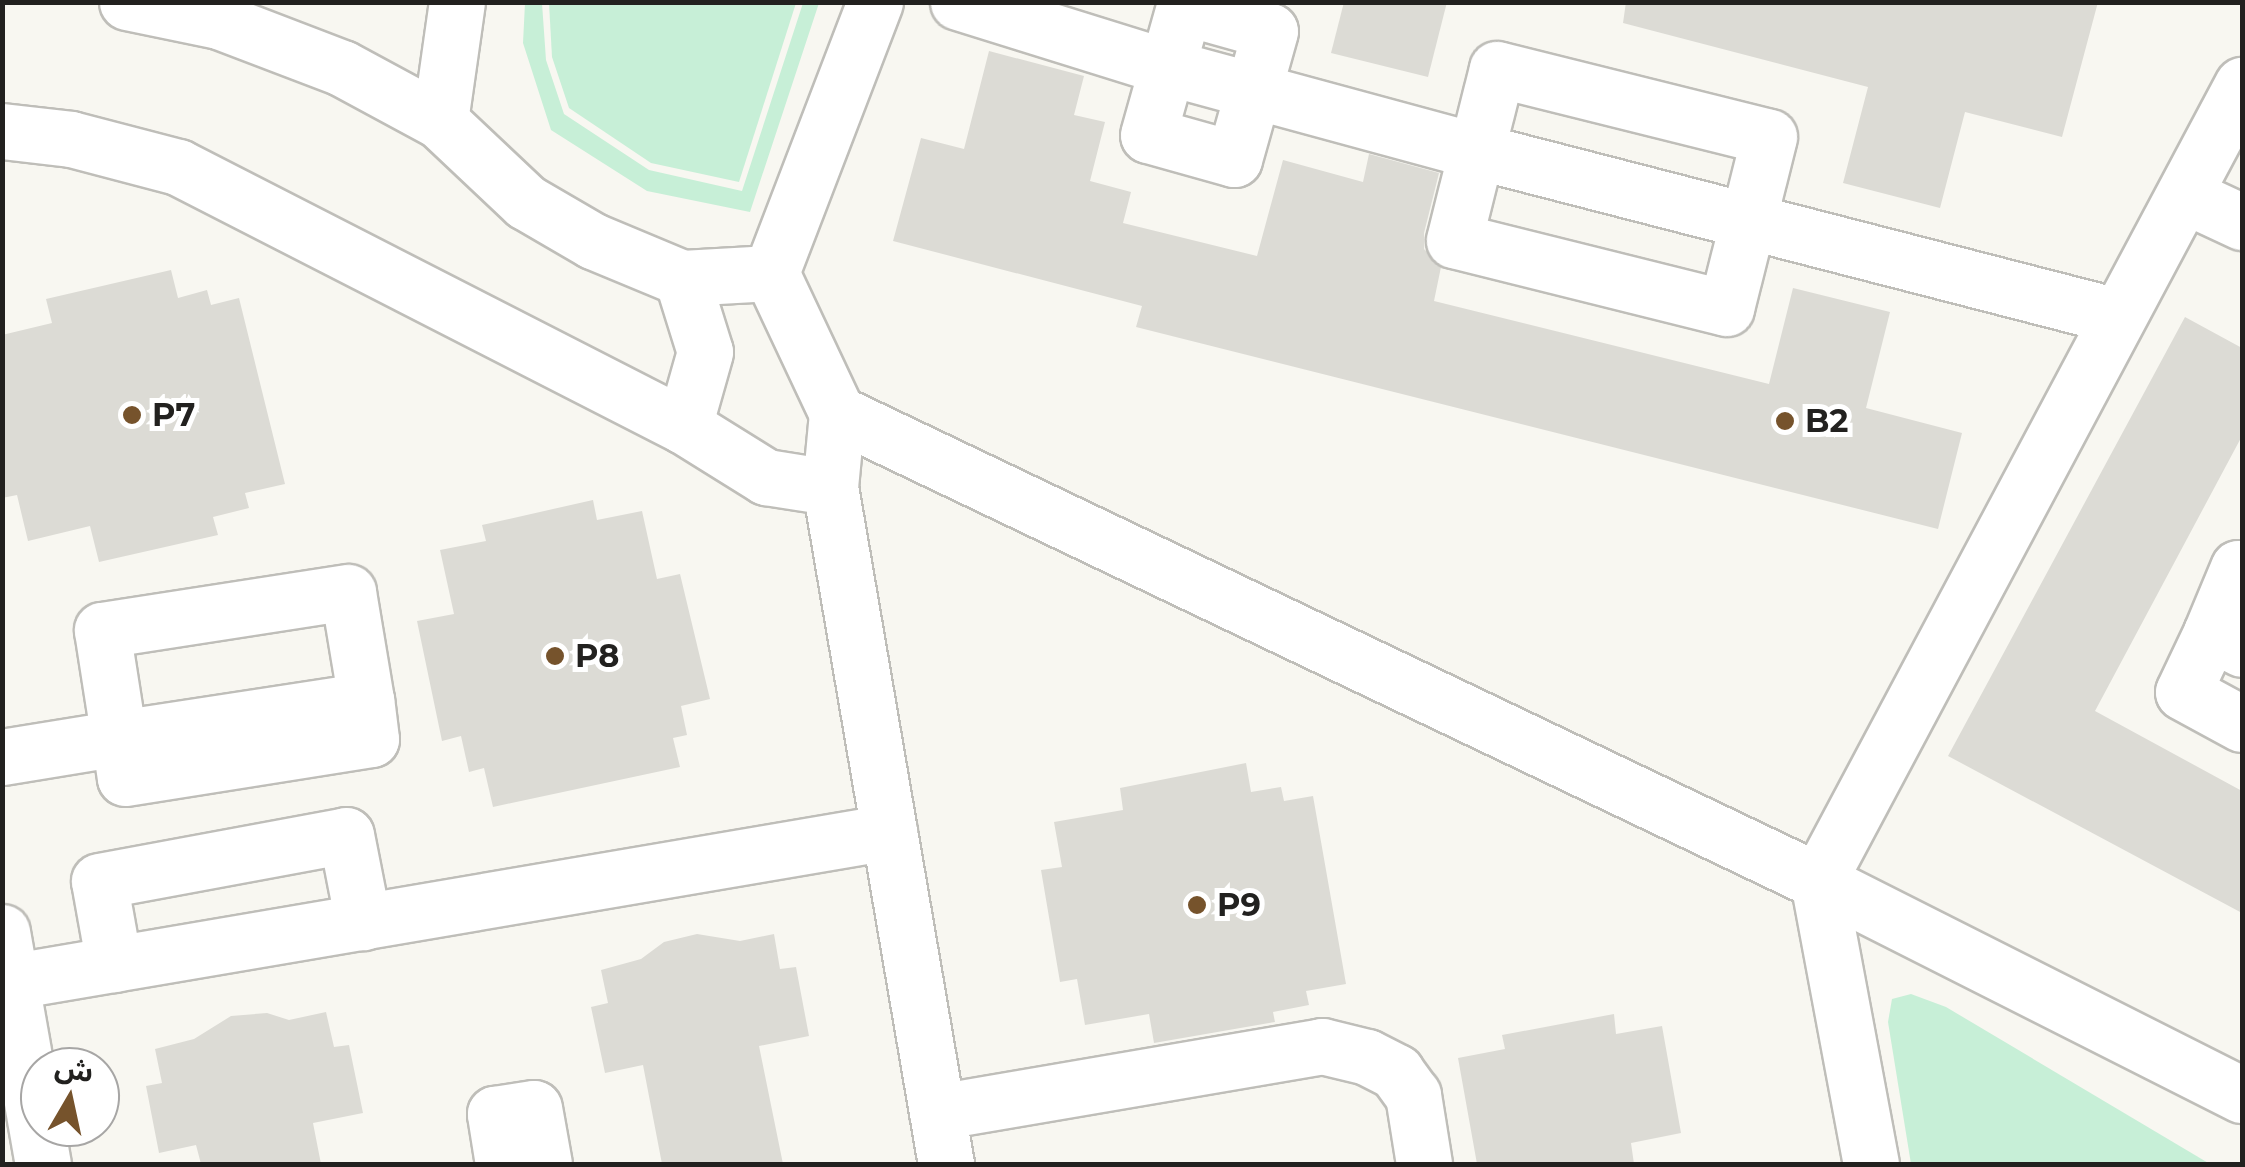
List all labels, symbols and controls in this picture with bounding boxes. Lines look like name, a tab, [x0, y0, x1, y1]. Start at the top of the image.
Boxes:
place label: P7	[152, 396, 195, 434]
place label: B2	[1805, 402, 1848, 440]
marker: P7	[121, 404, 143, 426]
marker: B2	[1774, 410, 1796, 432]
place label: P8	[575, 637, 619, 675]
marker: P8	[544, 645, 566, 667]
place label: P9	[1217, 886, 1261, 924]
marker: P9	[1186, 894, 1208, 916]
north arrow	[20, 1047, 120, 1147]
text: ش	[53, 1050, 96, 1089]

